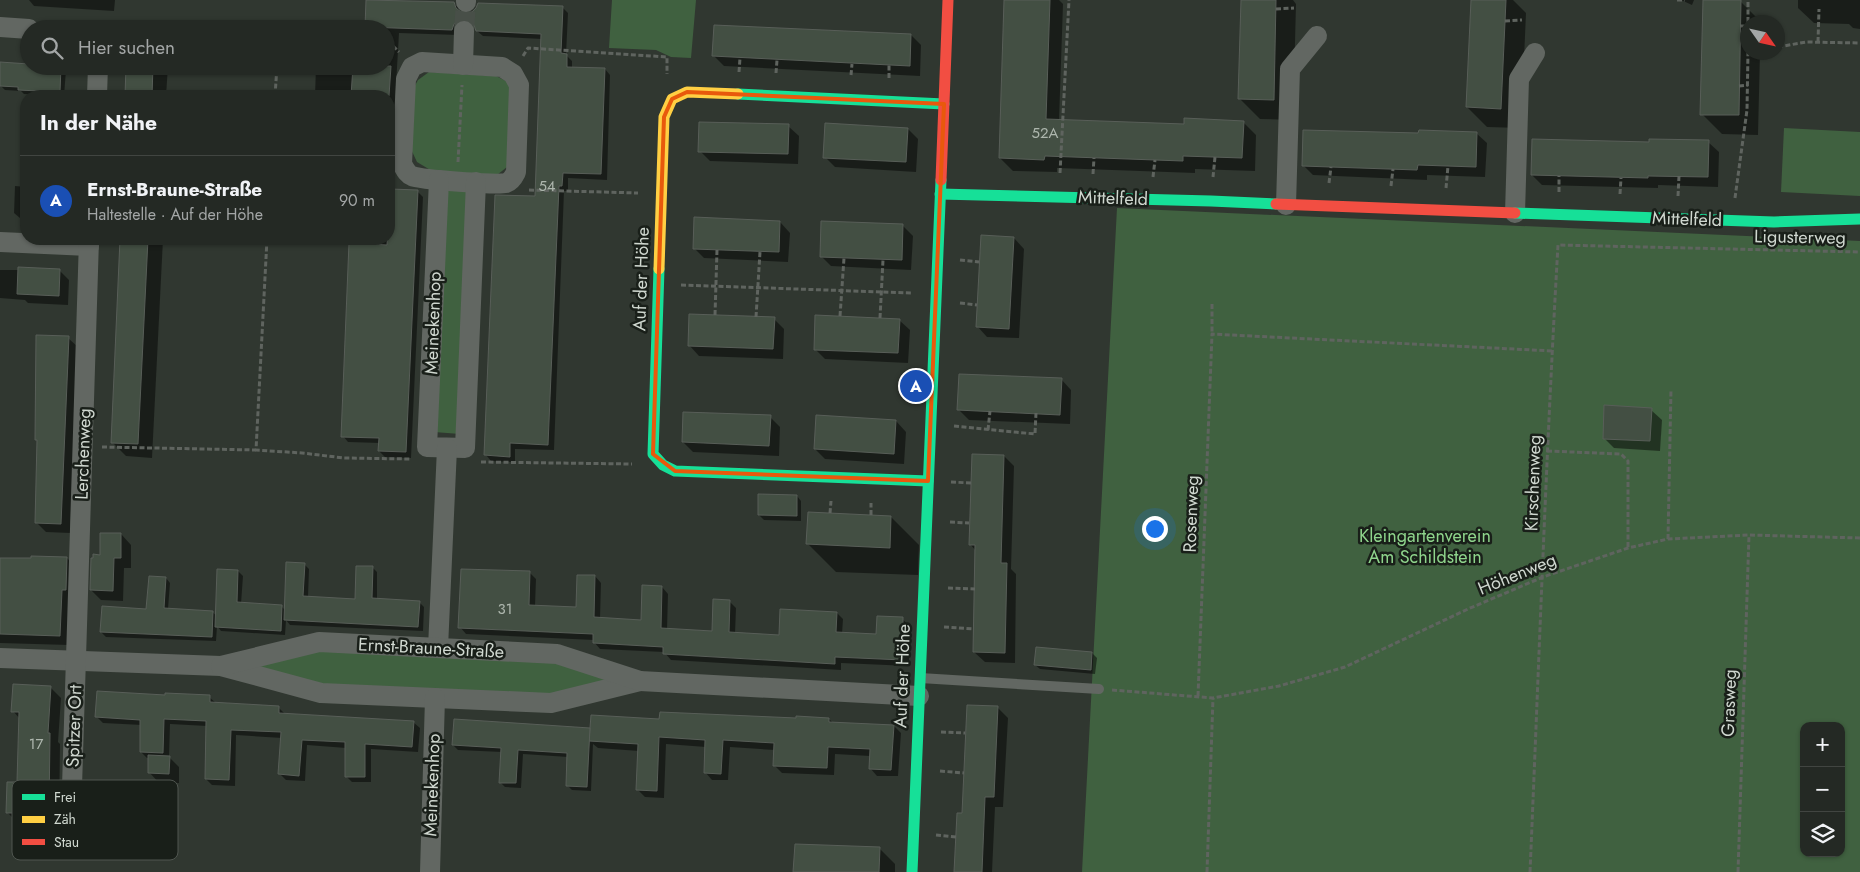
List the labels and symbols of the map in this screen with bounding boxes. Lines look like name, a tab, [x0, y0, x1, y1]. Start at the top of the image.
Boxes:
north arrow	[1740, 15, 1785, 60]
house number: 52A	[1032, 122, 1059, 144]
house number: 54	[538, 175, 556, 197]
street label: Mittelfeld	[1077, 184, 1149, 212]
street label: Mittelfeld	[1651, 205, 1723, 233]
street label: Ligusterweg	[1754, 223, 1846, 251]
street label: Auf der Höhe	[626, 227, 656, 331]
street label: Meinekenhop	[418, 271, 448, 375]
pin: A	[900, 367, 932, 405]
street label: Lerchenweg	[68, 408, 98, 500]
street label: Kirschenweg	[1518, 434, 1548, 532]
street label: Rosenweg	[1177, 475, 1205, 553]
your location	[1142, 516, 1168, 542]
park label: Kleingartenverein Am Schildstein	[1359, 523, 1491, 570]
street label: Höhenweg	[1474, 547, 1560, 601]
house number: 31	[498, 598, 512, 620]
street label: Auf der Höhe	[887, 624, 917, 728]
street label: Ernst-Braune-Straße	[357, 631, 505, 665]
street label: Grasweg	[1715, 669, 1743, 737]
street label: Spitzer Ort	[60, 684, 88, 768]
house number: 17	[29, 733, 43, 755]
street label: Meinekenhop	[417, 733, 447, 837]
legend	[12, 780, 178, 860]
text: Frei	[54, 787, 76, 807]
text: Zäh	[54, 809, 76, 829]
text: Stau	[54, 832, 79, 852]

